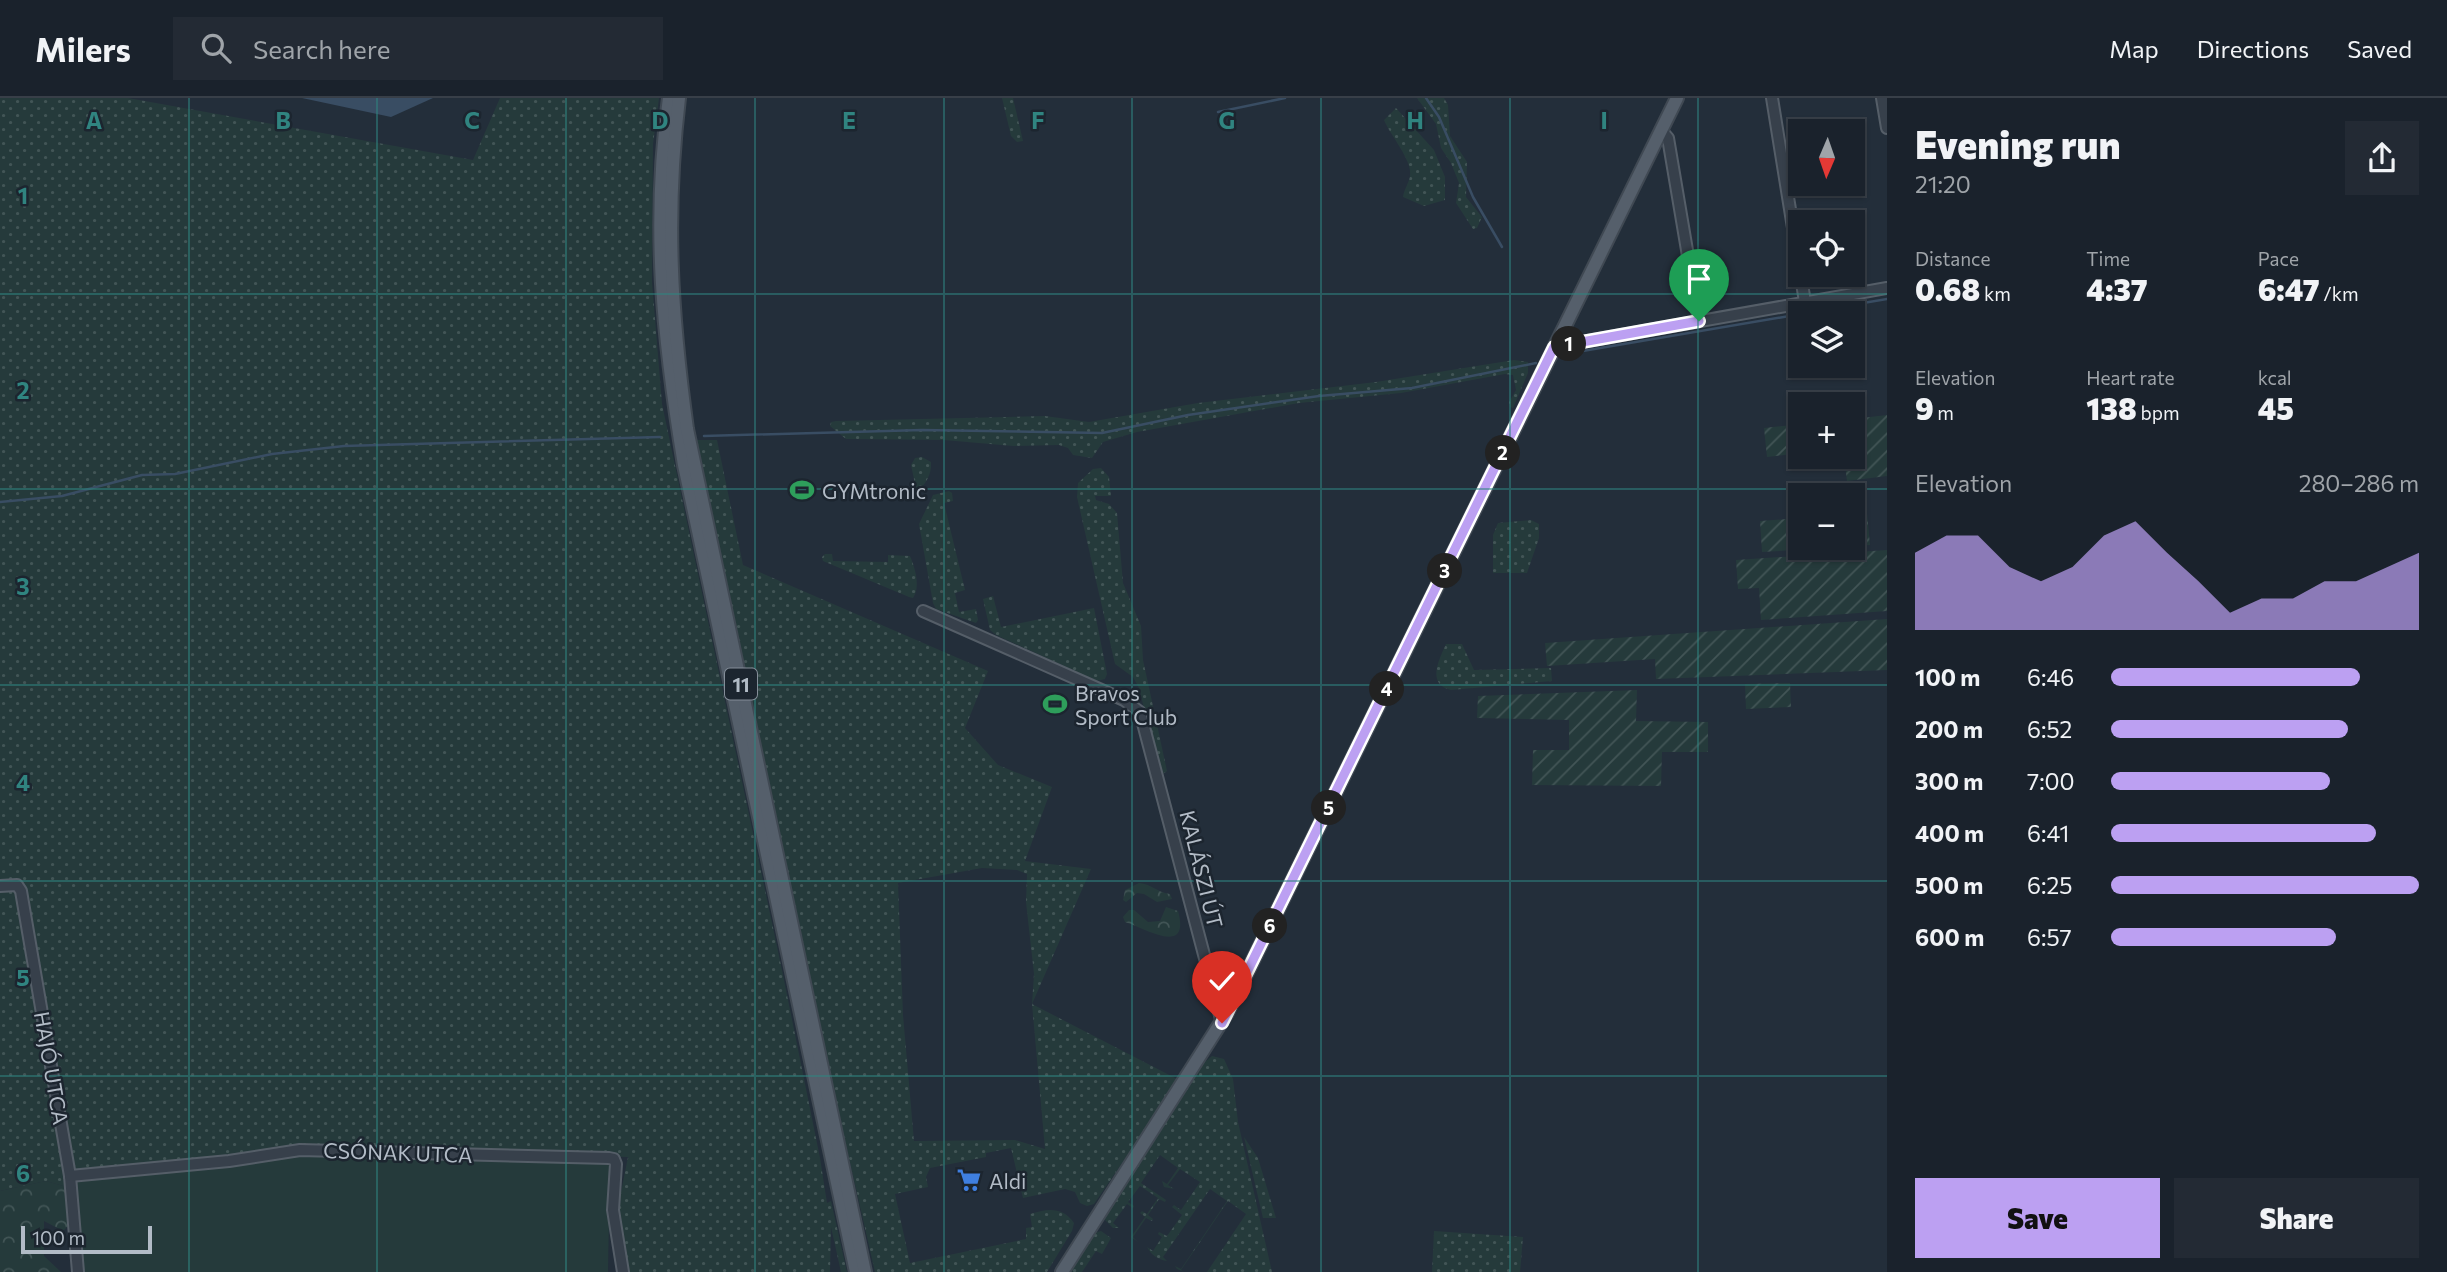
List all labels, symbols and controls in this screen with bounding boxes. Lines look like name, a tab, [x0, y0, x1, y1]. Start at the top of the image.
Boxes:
search box	[173, 17, 663, 80]
text: Milers	[35, 28, 131, 69]
icon: search	[197, 29, 235, 67]
text: Search here	[253, 33, 390, 64]
text: Map	[2109, 34, 2159, 63]
text: Directions	[2197, 34, 2309, 63]
text: Saved	[2347, 34, 2412, 63]
text: A	[86, 106, 103, 134]
text: B	[275, 106, 291, 134]
text: C	[464, 106, 480, 134]
text: D	[652, 106, 669, 134]
text: E	[842, 106, 856, 134]
text: F	[1031, 106, 1045, 134]
text: G	[1219, 106, 1235, 134]
text: H	[1406, 106, 1424, 134]
text: I	[1600, 106, 1608, 134]
north arrow	[1788, 119, 1866, 196]
map controls	[1788, 119, 1865, 560]
text: Evening run	[1915, 120, 2121, 167]
button: share	[2345, 121, 2419, 195]
text: 21:20	[1915, 170, 1971, 198]
text: 1	[18, 181, 28, 209]
button: locate	[1788, 210, 1865, 287]
text: Distance	[1915, 247, 1991, 270]
text: Time	[2086, 247, 2130, 270]
text: Pace	[2258, 247, 2299, 270]
pin	[1669, 249, 1729, 321]
icon: arrive	[1680, 260, 1718, 298]
text: 0.68	[1915, 270, 1980, 307]
text: 4:37	[2086, 270, 2148, 307]
text: 6:47	[2258, 270, 2320, 307]
text: km	[1980, 282, 2011, 305]
text: /km	[2320, 282, 2359, 305]
button: layers	[1788, 301, 1865, 378]
pin: 1	[1552, 327, 1586, 362]
text: 1	[1564, 332, 1573, 355]
text: Elevation	[1915, 366, 1995, 389]
text: Heart rate	[2086, 366, 2175, 389]
text: kcal	[2258, 366, 2292, 389]
text: 2	[16, 376, 30, 404]
text: 9	[1915, 389, 1934, 426]
text: 138	[2086, 389, 2137, 426]
text: 45	[2258, 389, 2294, 426]
button: +	[1788, 392, 1865, 469]
text: m	[1934, 401, 1954, 424]
text: bpm	[2137, 401, 2179, 424]
pin: 2	[1486, 436, 1520, 470]
text: 2	[1497, 441, 1508, 464]
text: Elevation	[1915, 469, 2012, 497]
text: 280–286 m	[2299, 469, 2419, 497]
sports icon: GYMtronic	[788, 476, 816, 504]
place label: GYMtronic	[822, 478, 926, 503]
button: −	[1788, 483, 1865, 560]
pin: 3	[1428, 554, 1462, 588]
text: 3	[1439, 559, 1450, 582]
text: 3	[16, 572, 30, 600]
text: 100 m	[1915, 663, 1980, 691]
text: 6:46	[2027, 663, 2074, 691]
road number: 11	[725, 668, 757, 699]
pin: 4	[1370, 672, 1404, 706]
text: 4	[1381, 677, 1392, 700]
place label: Bravos Sport Club	[1075, 680, 1177, 729]
sports icon: Bravos Sport Club	[1041, 690, 1069, 718]
text: 200 m	[1915, 715, 1983, 743]
text: 6:52	[2027, 715, 2072, 743]
text: 300 m	[1915, 767, 1983, 795]
text: 7:00	[2027, 767, 2075, 795]
text: 4	[16, 768, 30, 796]
pin: 5	[1312, 790, 1346, 826]
text: 5	[1323, 796, 1334, 819]
street label: KALÁSZI ÚT	[1175, 808, 1229, 930]
text: 400 m	[1915, 819, 1984, 847]
text: 6:41	[2027, 819, 2069, 847]
text: 500 m	[1915, 871, 1983, 899]
text: 6:25	[2027, 871, 2072, 899]
pin: 6	[1252, 908, 1288, 944]
text: 6	[1264, 914, 1275, 937]
text: 600 m	[1915, 923, 1984, 951]
text: 6:57	[2027, 923, 2072, 951]
pin	[1192, 951, 1252, 1023]
icon: check	[1203, 962, 1241, 1000]
text: 5	[16, 963, 30, 991]
street label: HAJÓ UTCA	[30, 1009, 74, 1127]
street label: CSÓNAK UTCA	[323, 1137, 473, 1167]
text: 6	[16, 1159, 30, 1187]
supermarket icon: Aldi	[955, 1166, 983, 1194]
place label: Aldi	[989, 1168, 1026, 1193]
button: Save	[1915, 1178, 2160, 1258]
button: Share	[2174, 1178, 2419, 1258]
scale bar	[21, 1223, 152, 1255]
text: 100 m	[32, 1226, 85, 1249]

